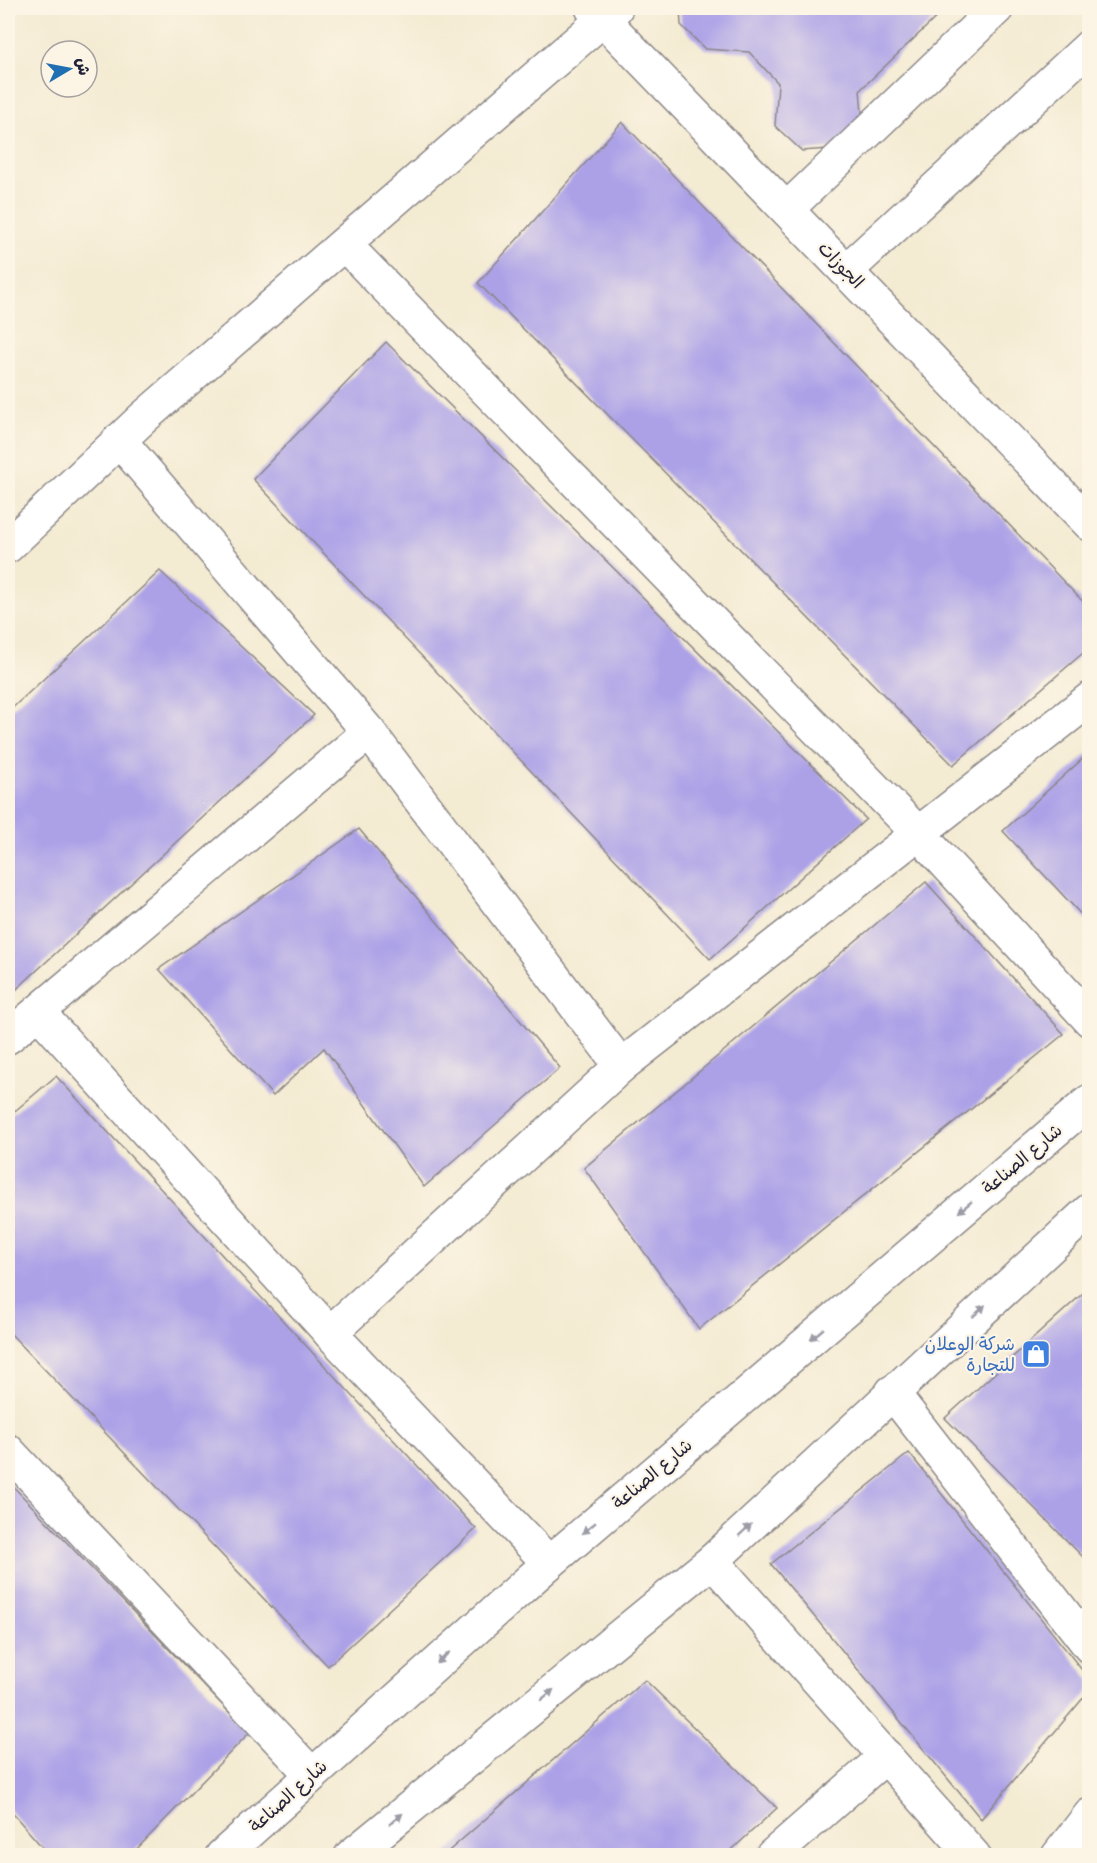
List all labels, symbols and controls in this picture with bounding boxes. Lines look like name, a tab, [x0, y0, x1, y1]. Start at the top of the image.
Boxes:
north arrow	[39, 39, 99, 99]
text: ش	[69, 57, 91, 77]
street label: الجوزات	[812, 239, 866, 294]
street label: شارع الصناعة	[979, 1121, 1068, 1200]
one-way arrow	[958, 1200, 973, 1213]
one-way arrow	[972, 1304, 986, 1318]
one-way arrow	[809, 1327, 825, 1340]
place label: شركة الوعلان للتجارة	[925, 1336, 1015, 1378]
shop icon: شركة الوعلان للتجارة	[1020, 1338, 1052, 1370]
street label: شارع الصناعة	[609, 1436, 698, 1515]
one-way arrow	[581, 1522, 597, 1535]
one-way arrow	[737, 1524, 752, 1537]
one-way arrow	[435, 1651, 450, 1665]
one-way arrow	[539, 1689, 555, 1702]
street label: شارع الصناعة	[246, 1757, 333, 1838]
one-way arrow	[388, 1812, 404, 1825]

